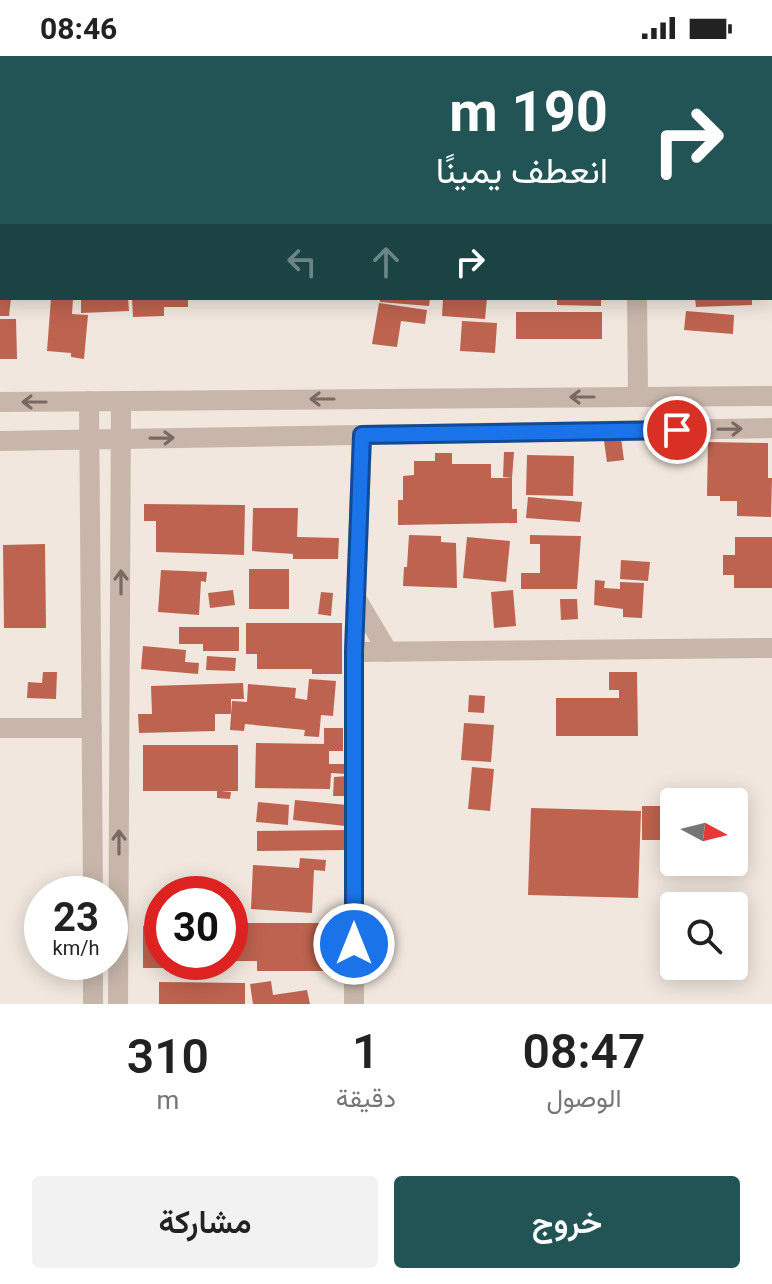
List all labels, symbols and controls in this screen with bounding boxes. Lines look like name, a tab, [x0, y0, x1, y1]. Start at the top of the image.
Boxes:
text: 08:46	[40, 11, 117, 46]
text: 190 m	[449, 79, 608, 145]
icon: right	[636, 88, 740, 192]
text: انعطف يمينًا	[436, 150, 608, 192]
icon: left	[280, 240, 324, 284]
icon: ahead	[364, 240, 408, 284]
icon: right	[448, 240, 492, 284]
one-way arrow	[569, 389, 596, 405]
one-way arrow	[309, 391, 336, 407]
one-way arrow	[21, 394, 48, 410]
pin	[643, 396, 711, 464]
icon: arrive	[655, 408, 699, 452]
one-way arrow	[716, 421, 743, 437]
one-way arrow	[148, 431, 175, 446]
one-way arrow	[113, 569, 129, 596]
north arrow	[660, 788, 748, 876]
map controls	[660, 788, 748, 980]
one-way arrow	[111, 829, 127, 856]
speed limit sign: 30	[144, 876, 248, 980]
button: search	[660, 892, 748, 980]
text: 23	[53, 894, 99, 941]
position arrow	[312, 902, 396, 986]
text: km/h	[53, 936, 99, 960]
text: 1	[352, 1023, 379, 1080]
text: 08:47	[523, 1023, 645, 1080]
text: 310	[127, 1028, 209, 1085]
text: دقيقة	[336, 1083, 396, 1113]
text: الوصول	[546, 1083, 621, 1113]
text: m	[156, 1085, 179, 1115]
button: مشاركة	[32, 1176, 378, 1268]
button: خروج	[394, 1176, 740, 1268]

